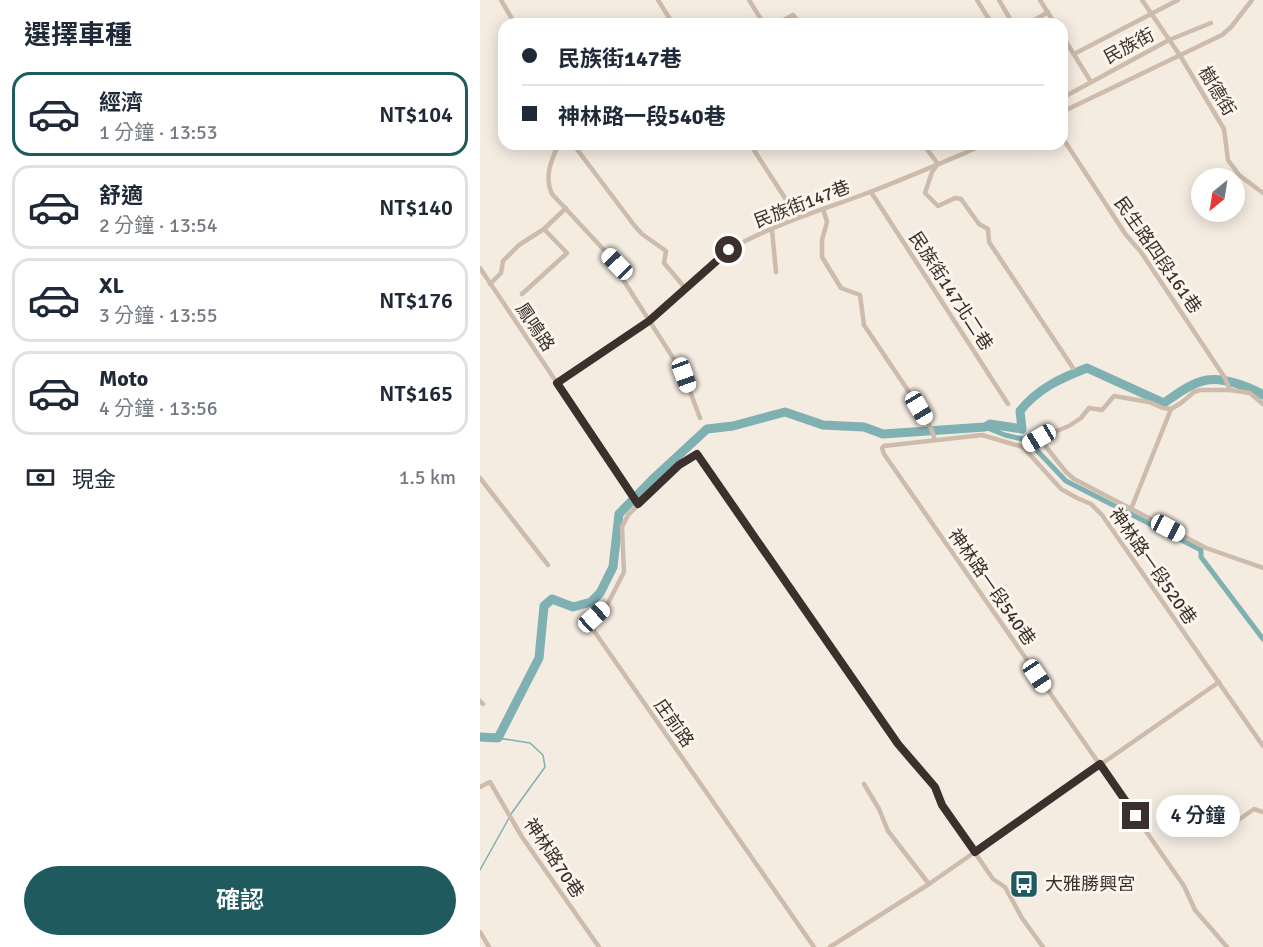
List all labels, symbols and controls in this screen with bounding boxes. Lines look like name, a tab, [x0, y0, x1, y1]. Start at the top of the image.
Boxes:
text: 選擇車種	[24, 19, 132, 52]
street label: 民族街	[1100, 24, 1158, 68]
text: 民族街147巷	[558, 45, 682, 72]
street label: 樹德街	[1194, 62, 1240, 120]
icon: car	[27, 87, 81, 141]
text: 經濟	[99, 89, 143, 116]
text: NT$104	[379, 101, 453, 128]
text: 神林路一段540巷	[558, 103, 726, 130]
text: 1 分鐘 · 13:53	[99, 120, 218, 145]
north arrow	[1191, 168, 1245, 222]
map controls	[1191, 168, 1245, 222]
street label: 民族街147巷	[751, 176, 853, 232]
icon: car	[27, 180, 81, 234]
text: 舒適	[99, 182, 143, 209]
street label: 民生路四段161巷	[1110, 193, 1206, 317]
text: NT$140	[379, 194, 453, 221]
text: 2 分鐘 · 13:54	[99, 213, 218, 238]
street label: 民族街147北二巷	[904, 227, 998, 355]
route start	[715, 236, 742, 263]
car	[598, 245, 636, 283]
text: XL	[99, 272, 124, 299]
icon: car	[27, 273, 81, 327]
text: NT$176	[379, 287, 453, 314]
street label: 鳳鳴路	[511, 298, 559, 356]
text: 3 分鐘 · 13:55	[99, 303, 218, 328]
car	[669, 355, 699, 395]
text: Moto	[99, 365, 148, 392]
icon: car	[27, 366, 81, 420]
text: NT$165	[379, 380, 453, 407]
car	[902, 388, 936, 428]
text: 4 分鐘 · 13:56	[99, 396, 218, 421]
car	[1019, 421, 1059, 455]
icon: cash	[24, 461, 57, 494]
text: 1.5 km	[399, 465, 456, 490]
text: 現金	[72, 466, 116, 493]
street label: 神林路一段520巷	[1105, 504, 1201, 628]
car	[1148, 512, 1188, 544]
street label: 神林路一段540巷	[944, 525, 1040, 649]
car	[575, 598, 613, 636]
car	[1019, 656, 1055, 696]
street label: 庄前路	[650, 695, 698, 751]
callout: 4 分鐘	[1157, 795, 1241, 837]
route end	[1122, 802, 1149, 829]
text: 4 分鐘	[1170, 803, 1226, 828]
street label: 神林路70巷	[519, 814, 589, 902]
button: 確認	[24, 866, 456, 935]
bus stop icon: 大雅勝興宮	[1008, 868, 1040, 900]
place label: 大雅勝興宮	[1045, 873, 1135, 895]

